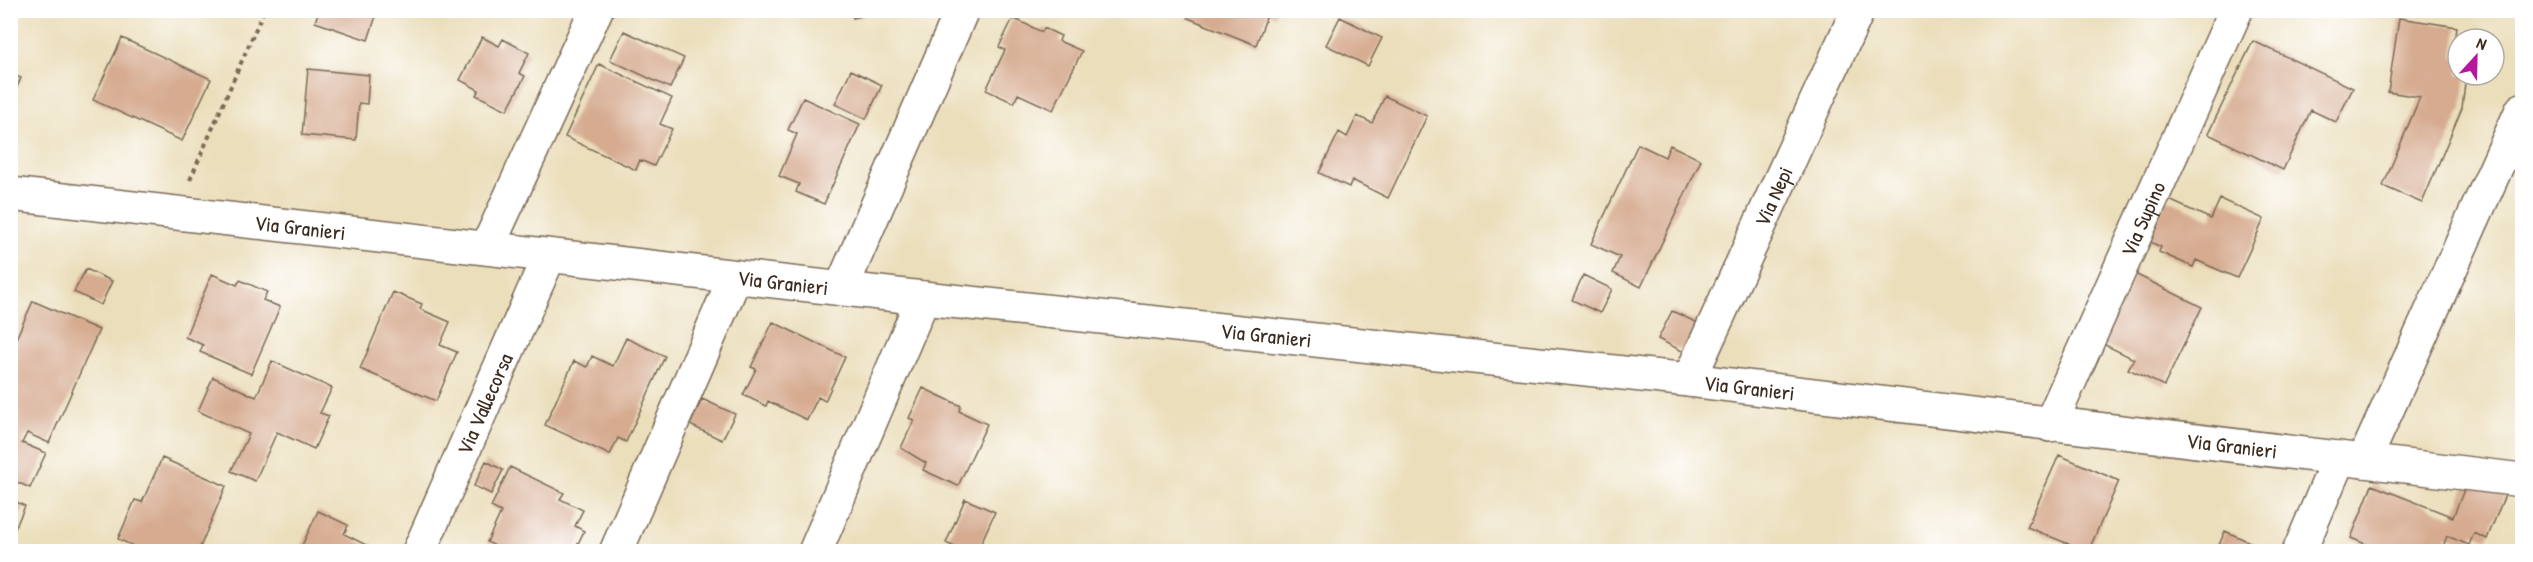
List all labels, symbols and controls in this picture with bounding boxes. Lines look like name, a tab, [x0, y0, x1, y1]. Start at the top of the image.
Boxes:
north arrow	[2446, 27, 2506, 87]
text: N	[2474, 31, 2490, 55]
street label: Via Nepi	[1747, 162, 1799, 231]
street label: Via Supino	[2113, 177, 2172, 261]
street label: Via Granieri	[253, 207, 347, 247]
street label: Via Granieri	[736, 262, 830, 302]
street label: Via Granieri	[1219, 315, 1313, 354]
street label: Via Vallecorsa	[449, 348, 519, 459]
street label: Via Granieri	[1702, 367, 1796, 407]
street label: Via Granieri	[2185, 425, 2279, 465]

